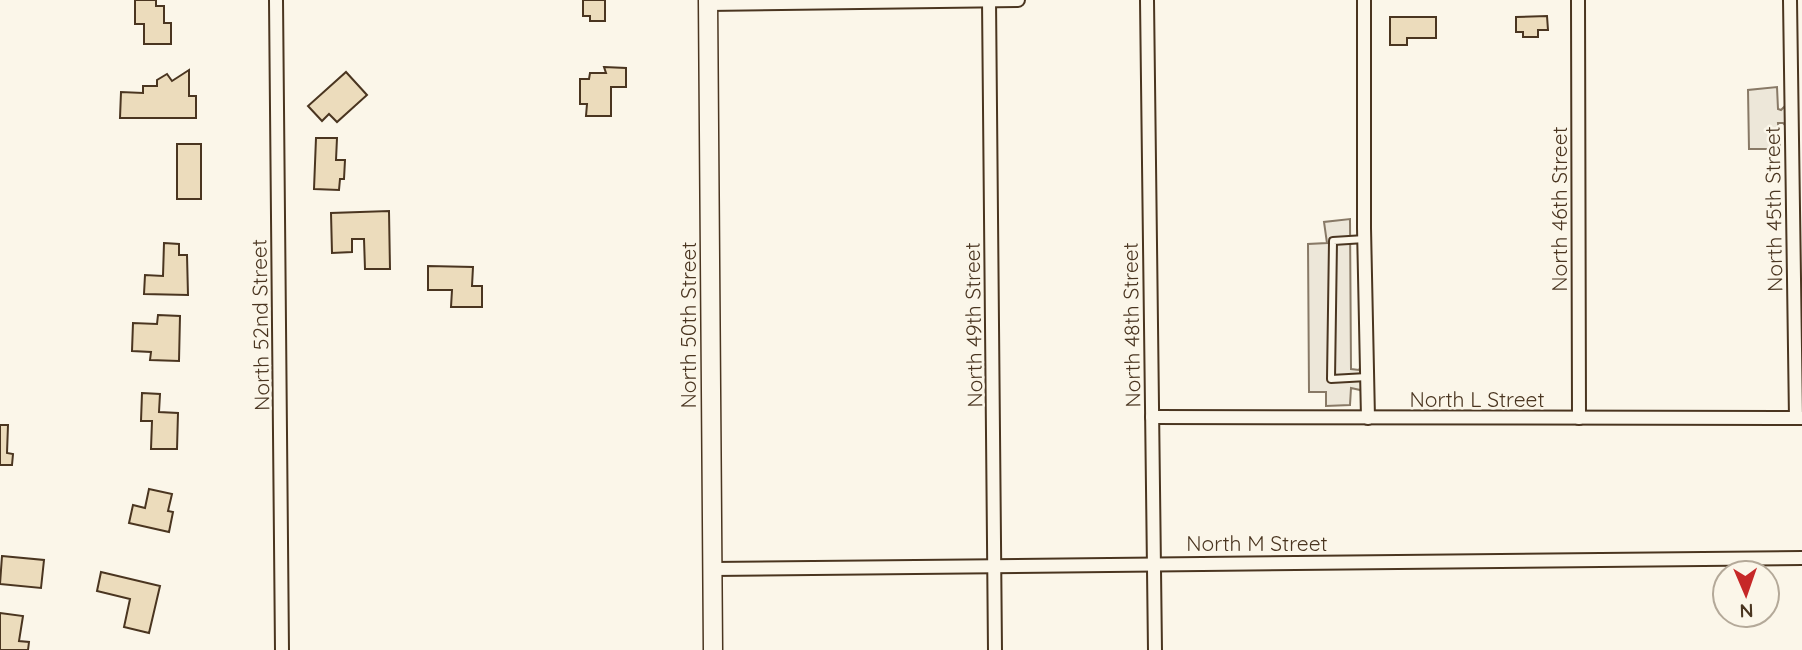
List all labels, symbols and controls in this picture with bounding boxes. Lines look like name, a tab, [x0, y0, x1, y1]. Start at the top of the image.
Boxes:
street label: North 46th Street	[1546, 126, 1572, 292]
street label: North 45th Street	[1759, 126, 1787, 292]
street label: North 52nd Street	[246, 239, 274, 411]
street label: North 50th Street	[675, 242, 701, 408]
street label: North 49th Street	[959, 242, 987, 408]
street label: North 48th Street	[1117, 242, 1145, 408]
street label: North L Street	[1409, 386, 1545, 412]
street label: North M Street	[1186, 530, 1328, 556]
north arrow	[1711, 559, 1781, 629]
text: N	[1739, 599, 1754, 623]

